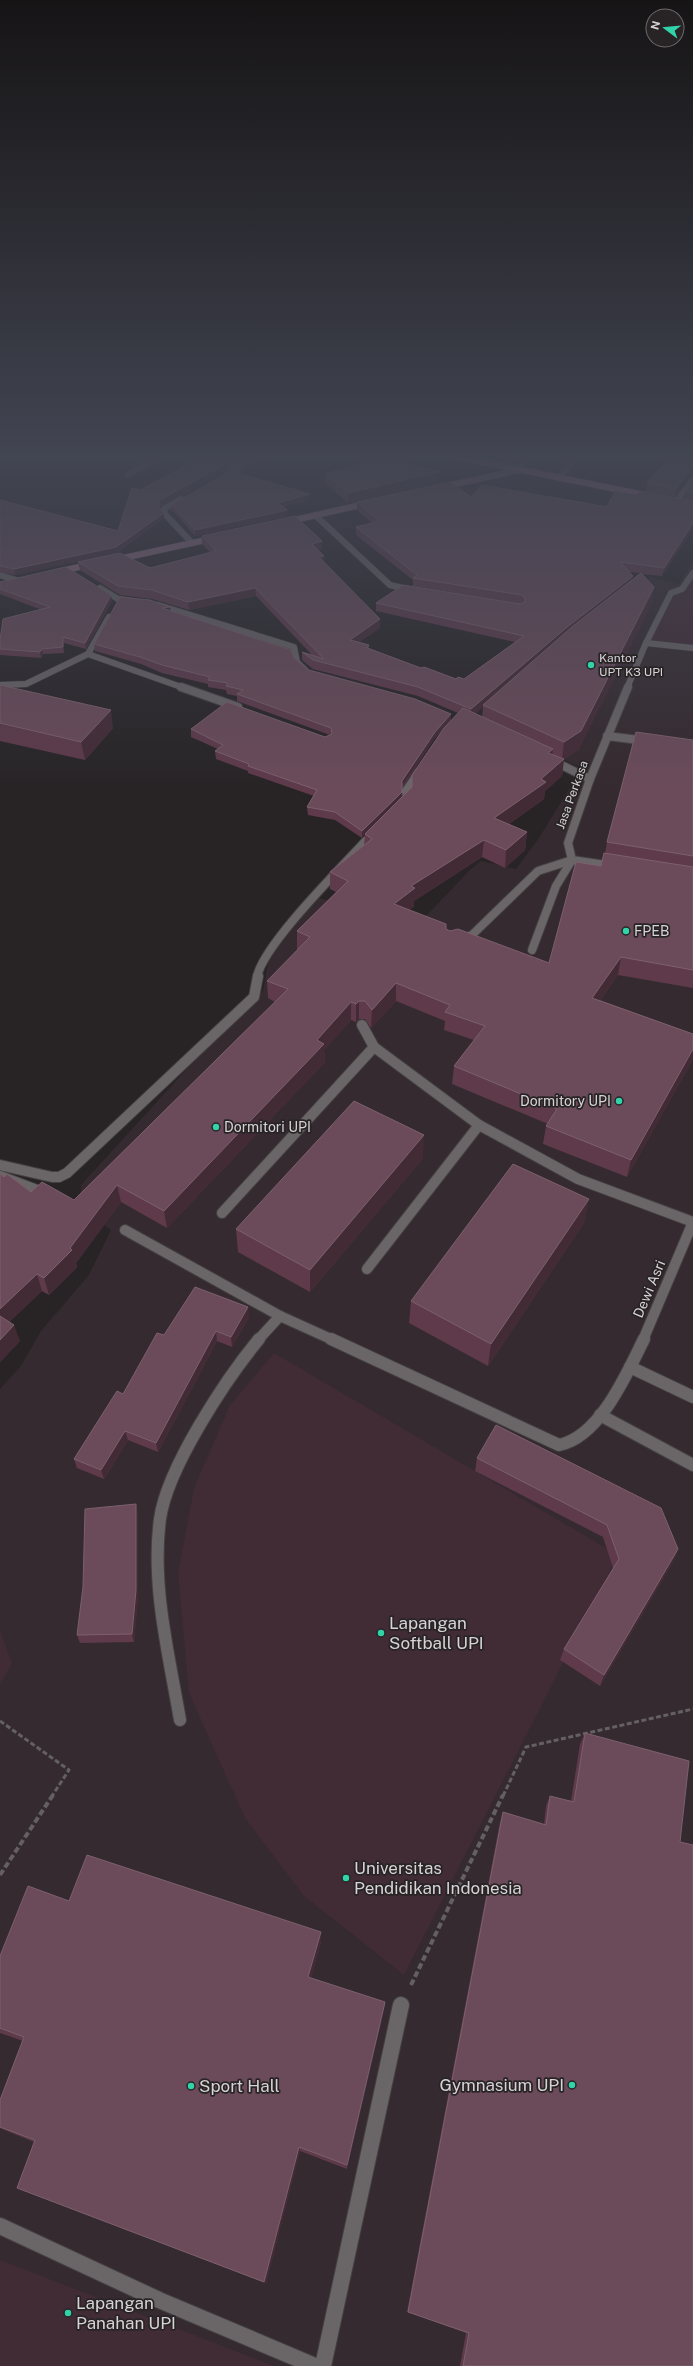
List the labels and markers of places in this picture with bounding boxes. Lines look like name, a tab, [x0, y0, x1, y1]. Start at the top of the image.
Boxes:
place label: Kantor UPT K3 UPI	[599, 651, 663, 679]
marker: Kantor UPT K3 UPI	[586, 660, 596, 670]
place label: FPEB	[634, 923, 669, 939]
marker: FPEB	[621, 926, 631, 936]
place label: Dormitory UPI	[520, 1093, 611, 1109]
marker: Dormitory UPI	[614, 1096, 624, 1106]
place label: Dormitori UPI	[224, 1119, 311, 1135]
marker: Dormitori UPI	[211, 1122, 221, 1132]
place label: Lapangan Softball UPI	[389, 1613, 484, 1653]
marker: Lapangan Softball UPI	[376, 1628, 386, 1638]
place label: Universitas Pendidikan Indonesia	[354, 1858, 522, 1898]
marker: Universitas Pendidikan Indonesia	[341, 1873, 351, 1883]
place label: Gymnasium UPI	[439, 2075, 564, 2095]
place label: Sport Hall	[199, 2076, 280, 2096]
marker: Gymnasium UPI	[567, 2080, 577, 2090]
marker: Sport Hall	[186, 2081, 196, 2091]
place label: Lapangan Panahan UPI	[76, 2293, 176, 2333]
marker: Lapangan Panahan UPI	[63, 2308, 73, 2318]

